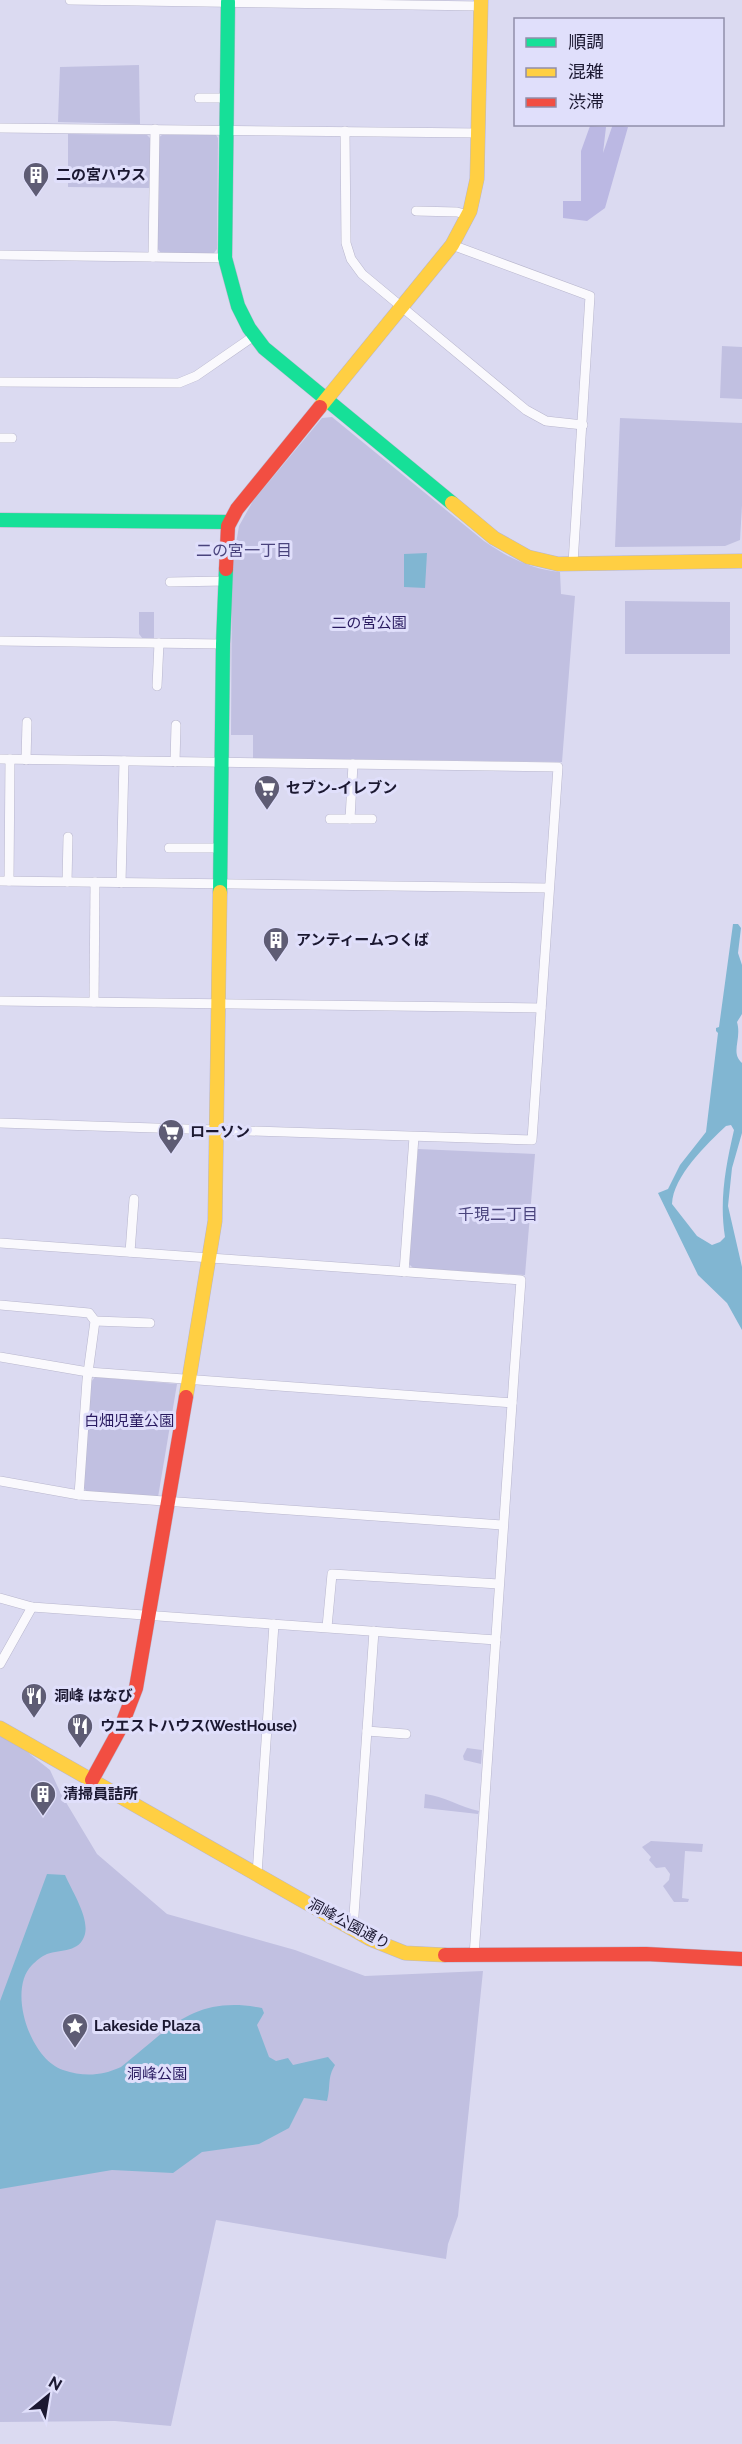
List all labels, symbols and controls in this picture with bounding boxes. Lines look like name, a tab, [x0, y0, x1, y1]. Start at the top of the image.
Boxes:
legend	[514, 18, 724, 126]
text: 順調	[568, 31, 604, 52]
text: 混雑	[568, 61, 604, 82]
text: 渋滞	[568, 91, 604, 112]
building icon: 二の宮ハウス	[21, 160, 51, 198]
place label: 二の宮ハウス	[56, 166, 146, 184]
district label: 二の宮一丁目	[196, 541, 292, 560]
park label: 二の宮公園	[331, 614, 407, 632]
supermarket icon: セブン-イレブン	[252, 773, 282, 811]
place label: セブン-イレブン	[286, 779, 397, 797]
building icon: アンティームつくば	[261, 925, 291, 963]
place label: アンティームつくば	[296, 931, 429, 949]
supermarket icon: ローソン	[156, 1117, 186, 1155]
place label: ローソン	[190, 1123, 250, 1141]
district label: 千現二丁目	[458, 1205, 538, 1224]
park label: 白畑児童公園	[84, 1412, 174, 1430]
restaurant icon: 洞峰 はなび	[19, 1681, 49, 1719]
place label: 洞峰 はなび	[54, 1687, 133, 1705]
restaurant icon: ウエストハウス(WestHouse)	[65, 1711, 95, 1749]
place label: ウエストハウス(WestHouse)	[100, 1717, 297, 1735]
building icon: 清掃員詰所	[28, 1779, 58, 1817]
place label: 清掃員詰所	[63, 1785, 138, 1803]
street label: 洞峰公園通り	[305, 1895, 393, 1953]
place icon: Lakeside Plaza	[60, 2011, 90, 2049]
place label: Lakeside Plaza	[94, 2017, 201, 2035]
park label: 洞峰公園	[127, 2065, 187, 2083]
north arrow	[18, 2366, 78, 2426]
text: N	[45, 2372, 65, 2395]

